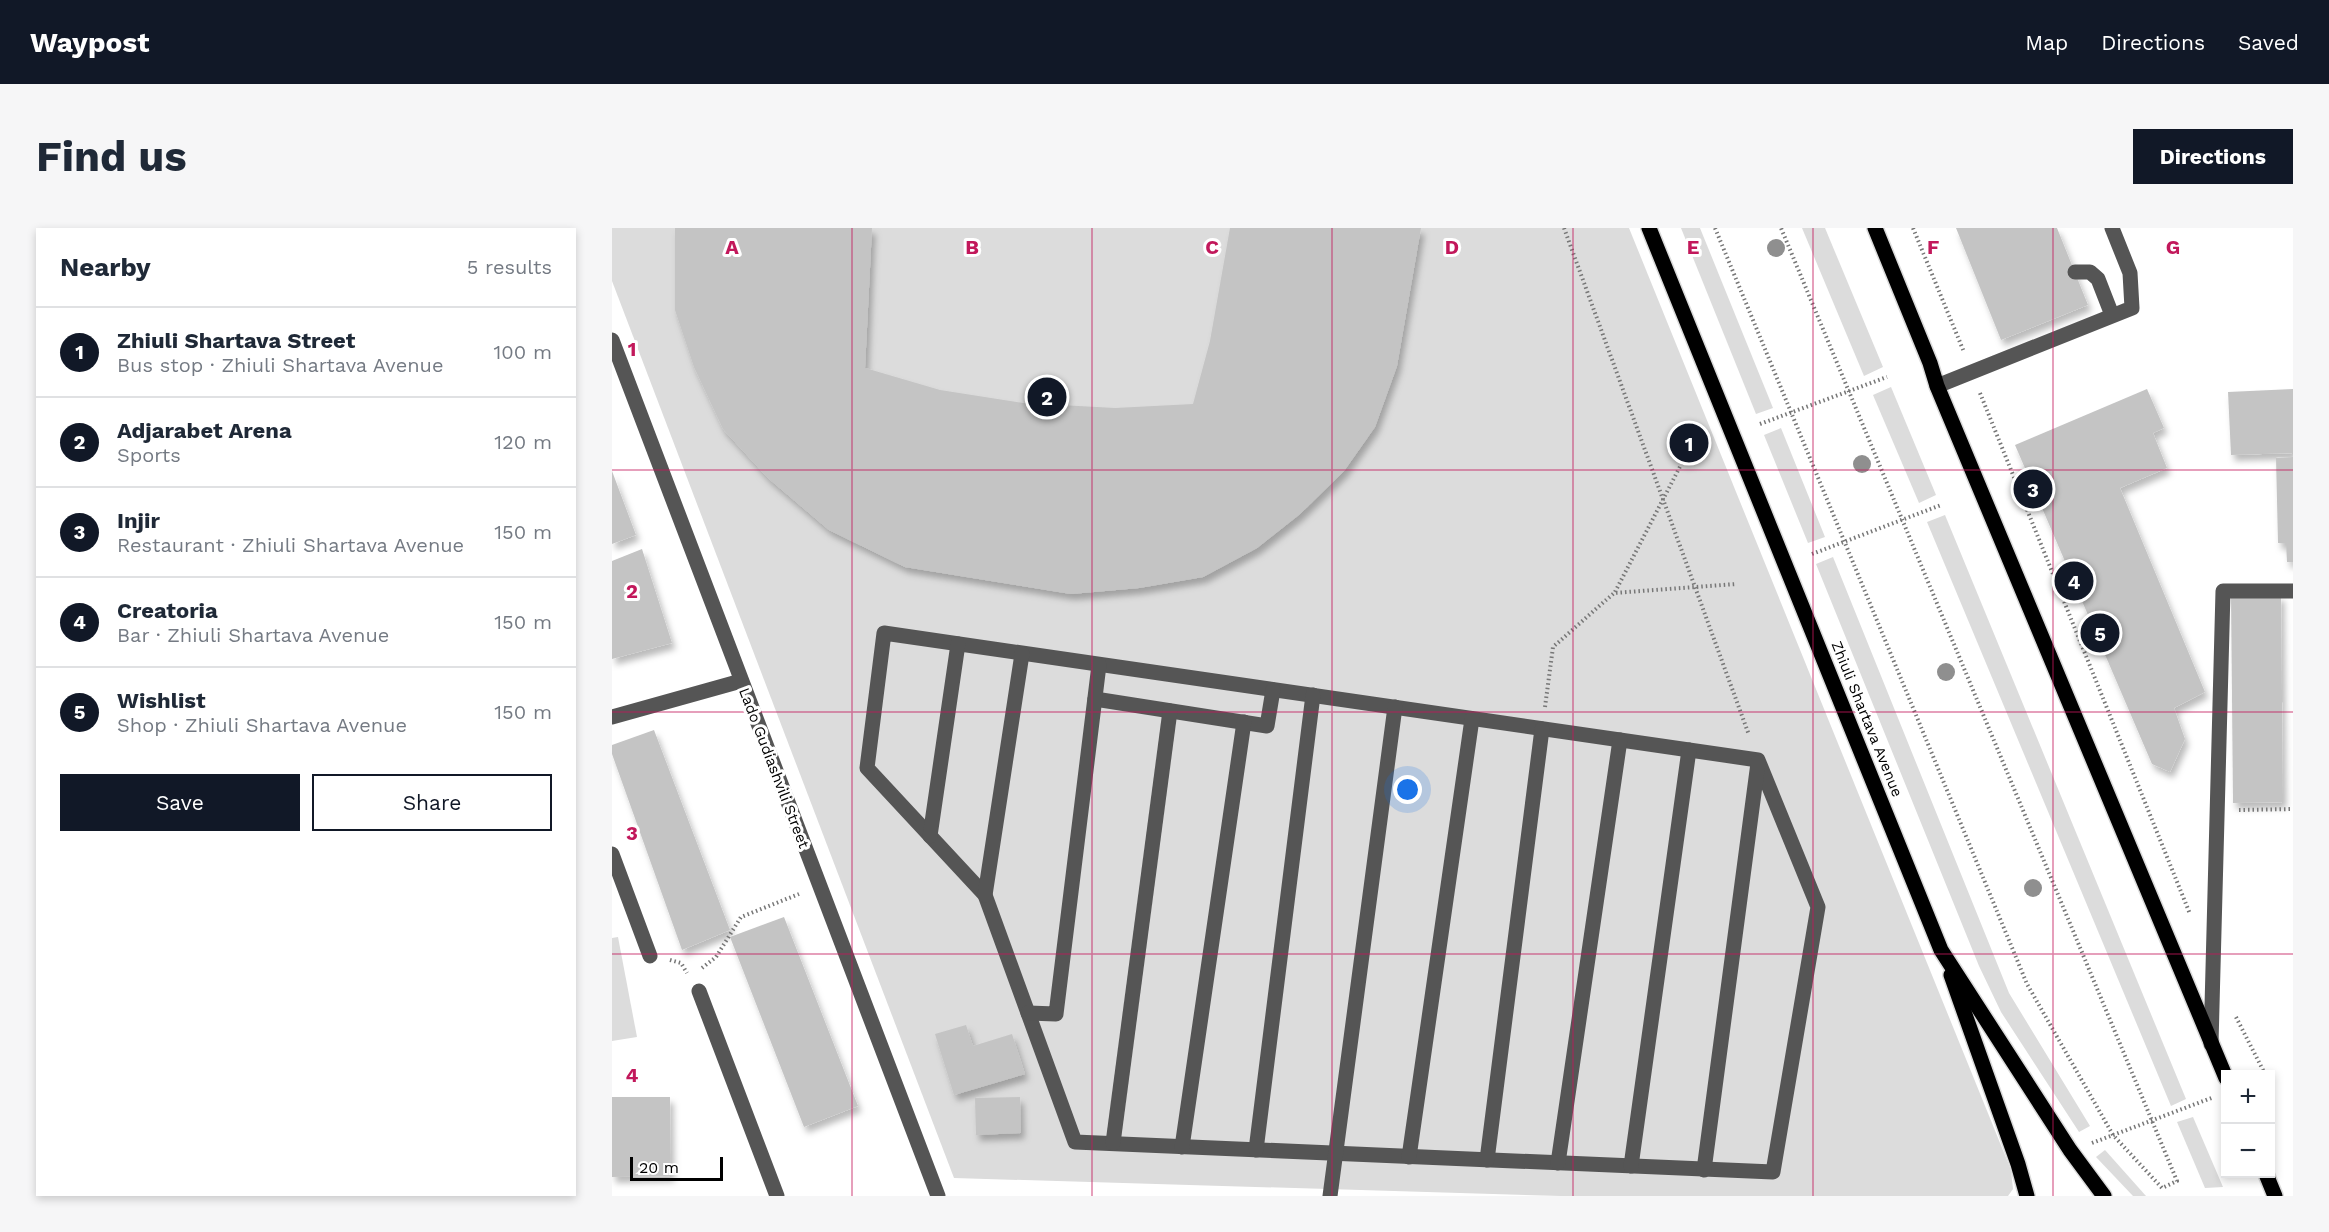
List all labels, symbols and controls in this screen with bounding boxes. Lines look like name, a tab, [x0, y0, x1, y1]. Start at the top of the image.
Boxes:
text: Waypost	[30, 26, 149, 59]
text: Map	[2025, 30, 2068, 55]
text: Directions	[2101, 30, 2205, 55]
text: Saved	[2238, 30, 2299, 55]
button: Directions	[2133, 129, 2293, 184]
text: Find us	[36, 132, 187, 181]
text: A	[725, 235, 739, 259]
text: B	[965, 235, 979, 259]
text: C	[1205, 235, 1219, 259]
text: D	[1445, 235, 1459, 259]
text: E	[1687, 235, 1699, 259]
text: F	[1927, 235, 1939, 259]
text: G	[2166, 235, 2180, 259]
text: Nearby	[60, 252, 151, 282]
text: 5 results	[467, 255, 552, 279]
text: Zhiuli Shartava Street	[117, 328, 355, 353]
text: 1	[628, 337, 636, 361]
text: 1	[75, 340, 84, 364]
text: 100 m	[493, 340, 552, 364]
text: Bus stop · Zhiuli Shartava Avenue	[117, 353, 443, 377]
pin: 2	[1028, 374, 1066, 420]
text: Adjarabet Arena	[117, 418, 292, 443]
pin: 1	[1670, 420, 1708, 466]
text: 2	[74, 430, 85, 454]
text: 120 m	[494, 430, 552, 454]
text: Sports	[117, 443, 181, 467]
pin: 3	[2014, 466, 2052, 512]
text: Injir	[117, 508, 160, 533]
text: 3	[74, 520, 85, 544]
text: 150 m	[494, 520, 552, 544]
text: Restaurant · Zhiuli Shartava Avenue	[117, 533, 464, 557]
pin: 4	[2054, 558, 2094, 604]
text: 2	[626, 579, 638, 603]
text: Creatoria	[117, 598, 218, 623]
text: 4	[73, 610, 86, 634]
text: 150 m	[494, 610, 552, 634]
pin: 5	[2080, 610, 2120, 656]
text: Bar · Zhiuli Shartava Avenue	[117, 623, 389, 647]
street label: Zhiuli Shartava Avenue	[1827, 638, 1907, 800]
street label: Lado Gudiashvili Street	[735, 685, 813, 852]
text: Wishlist	[117, 688, 206, 713]
text: 5	[74, 700, 85, 724]
text: 150 m	[494, 700, 552, 724]
text: Shop · Zhiuli Shartava Avenue	[117, 713, 407, 737]
button: Save	[60, 774, 300, 831]
button: Share	[312, 774, 552, 831]
your location	[1393, 775, 1422, 804]
text: 3	[626, 821, 638, 845]
text: 4	[626, 1063, 639, 1087]
map controls	[2221, 1070, 2275, 1178]
button: +	[2221, 1070, 2275, 1124]
button: −	[2221, 1124, 2275, 1178]
scale bar	[630, 1154, 723, 1182]
text: 20 m	[639, 1158, 679, 1177]

